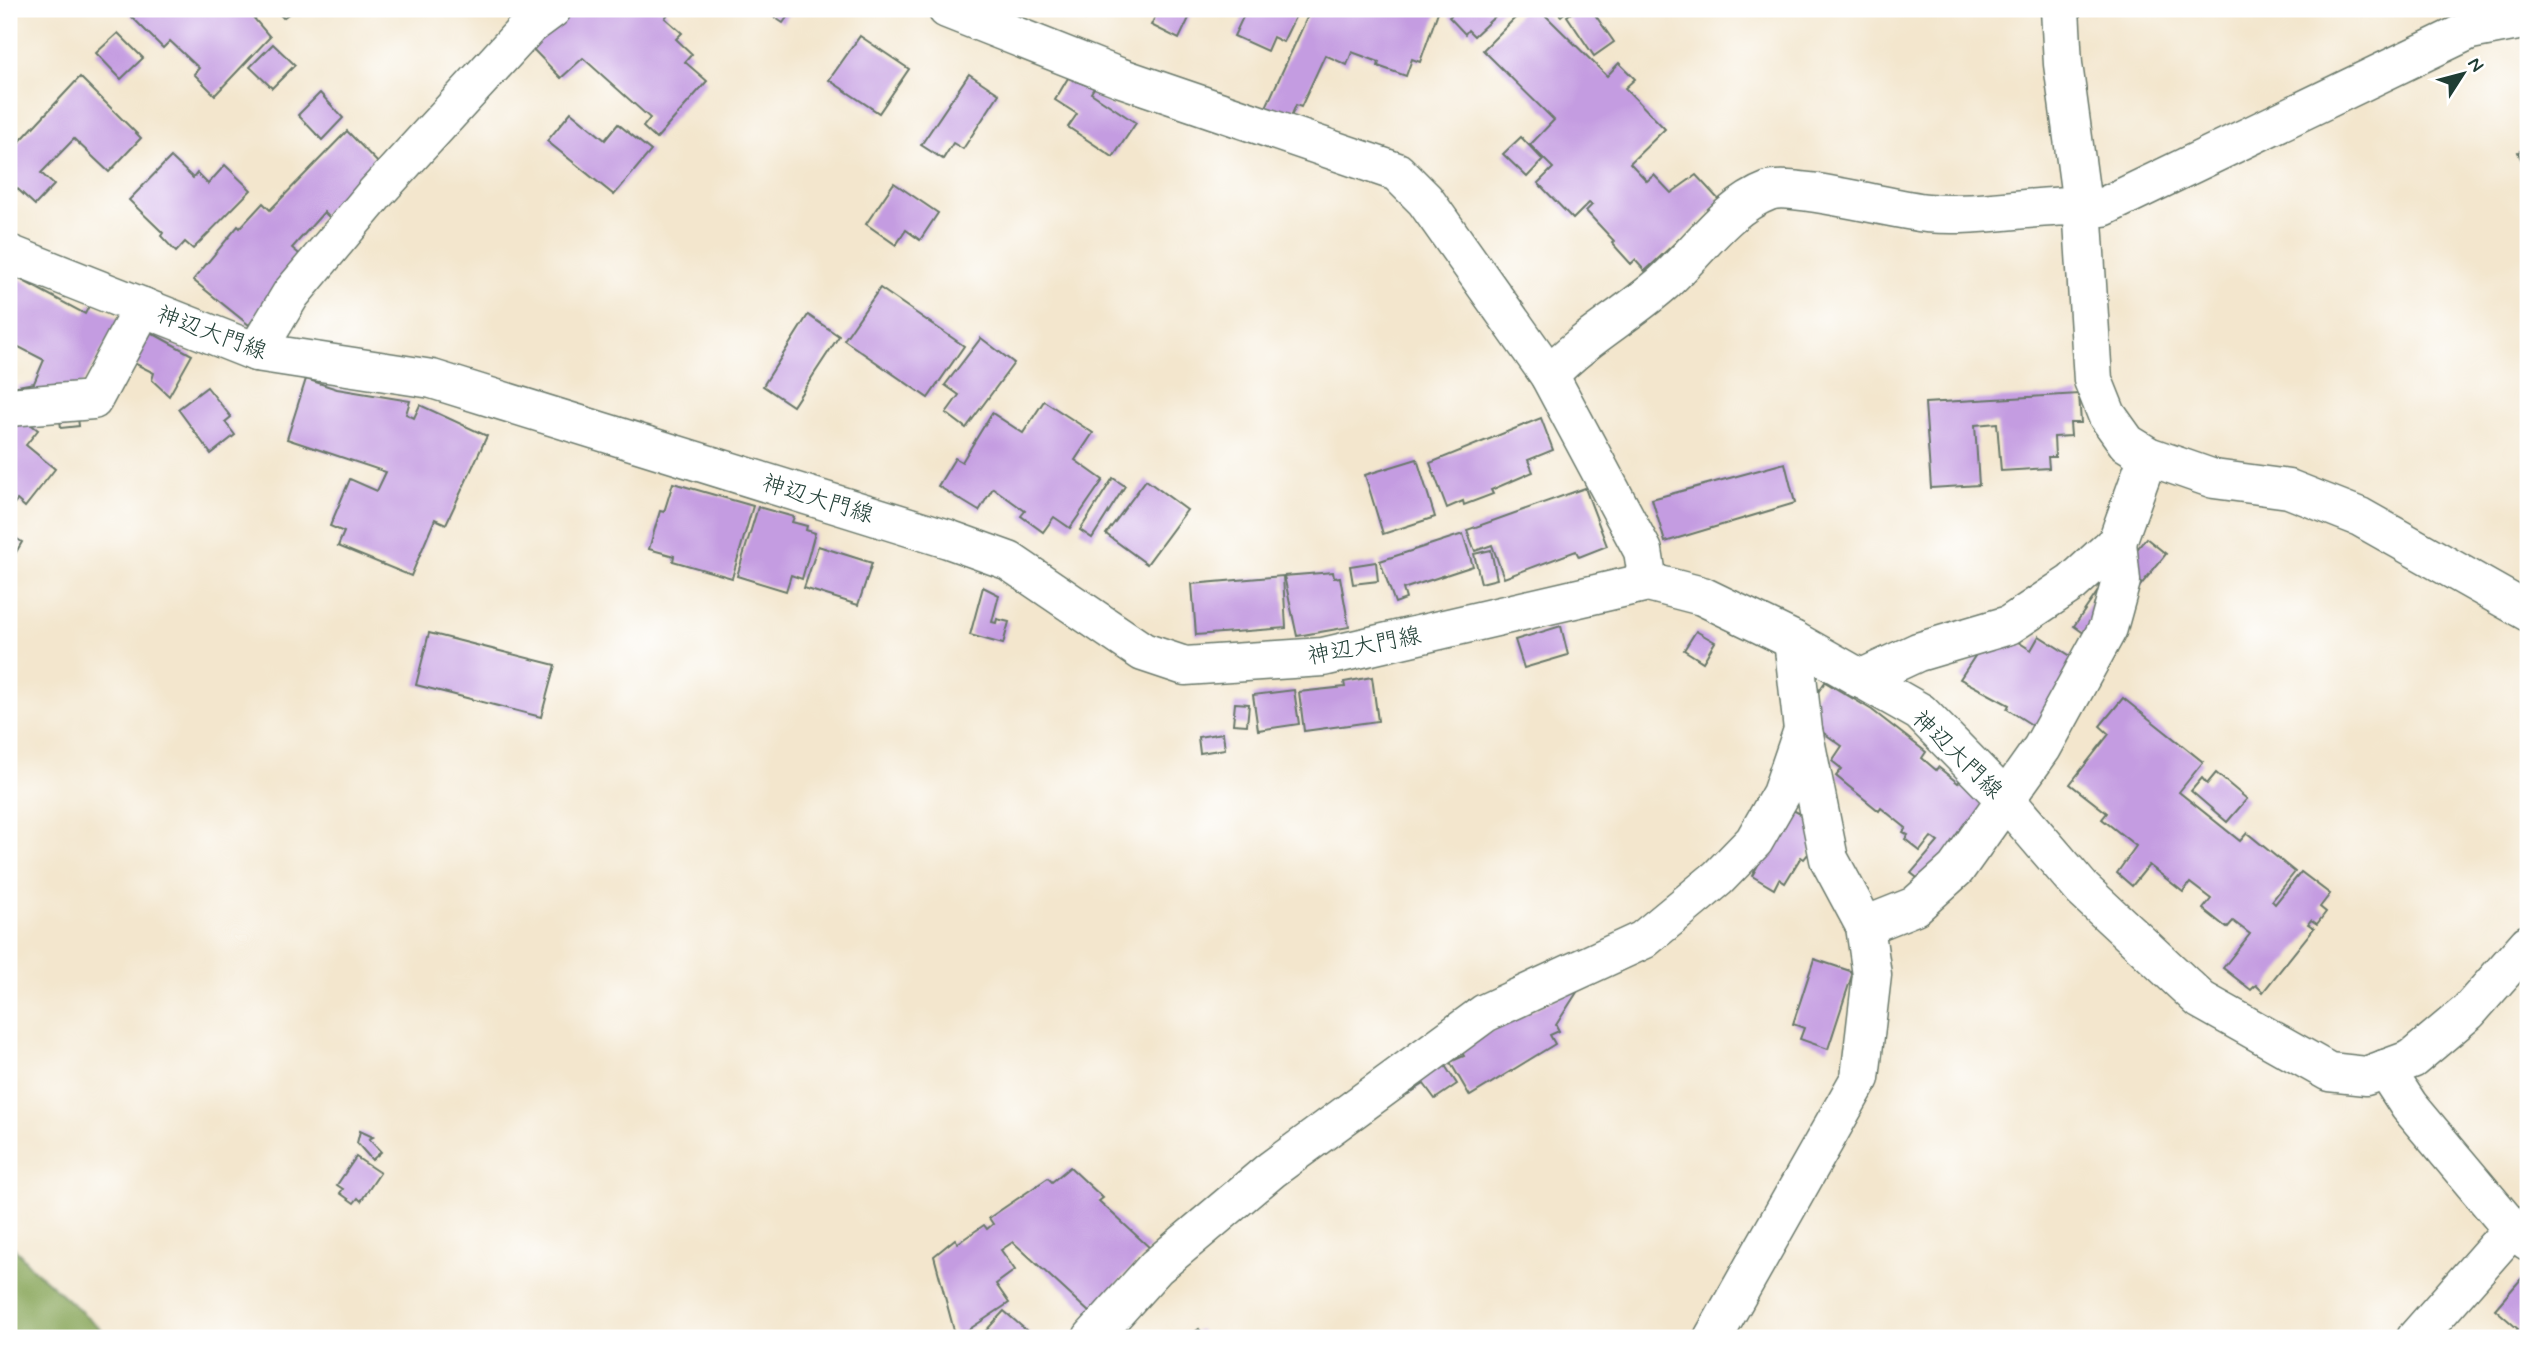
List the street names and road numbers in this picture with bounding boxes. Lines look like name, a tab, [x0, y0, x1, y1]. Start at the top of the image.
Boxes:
street label: 神辺大門線	[152, 300, 270, 368]
street label: 神辺大門線	[758, 469, 877, 531]
street label: 神辺大門線	[1305, 621, 1424, 673]
street label: 神辺大門線	[1905, 705, 2008, 806]

